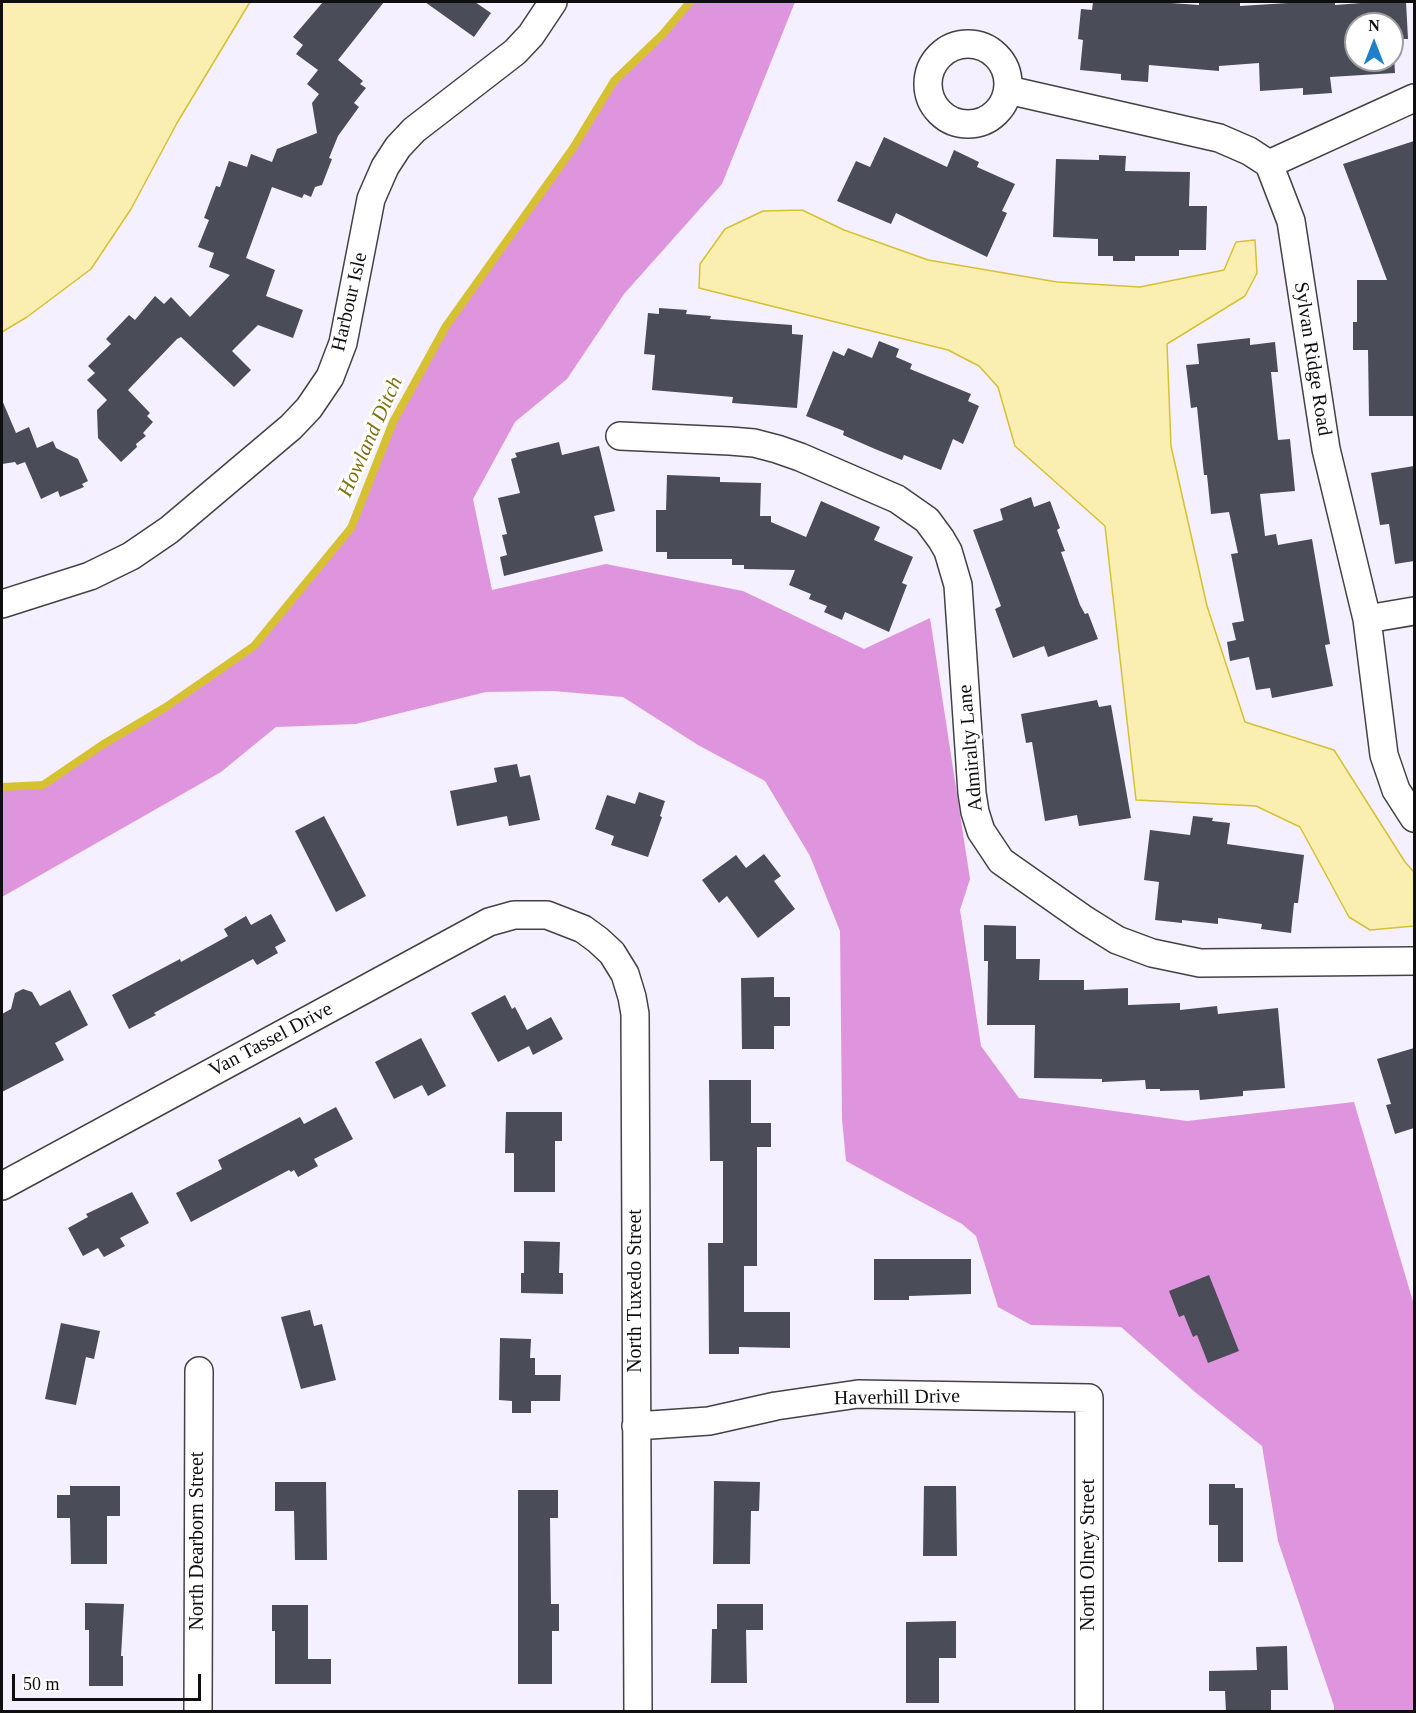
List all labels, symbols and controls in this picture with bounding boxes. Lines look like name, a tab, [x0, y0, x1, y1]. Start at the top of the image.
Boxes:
north arrow	[1344, 12, 1404, 72]
text: N	[1368, 17, 1380, 34]
street label: Harbour Isle	[327, 250, 373, 354]
street label: Sylvan Ridge Road	[1288, 280, 1336, 438]
water label: Howland Ditch	[333, 373, 409, 501]
street label: Admiralty Lane	[954, 684, 988, 812]
street label: Van Tassel Drive	[205, 997, 337, 1083]
street label: North Tuxedo Street	[624, 1209, 648, 1373]
street label: Haverhill Drive	[834, 1385, 960, 1411]
street label: North Dearborn Street	[186, 1452, 210, 1630]
street label: North Olney Street	[1077, 1479, 1101, 1631]
scale bar	[15, 1662, 204, 1700]
text: 50 m	[23, 1674, 60, 1694]

